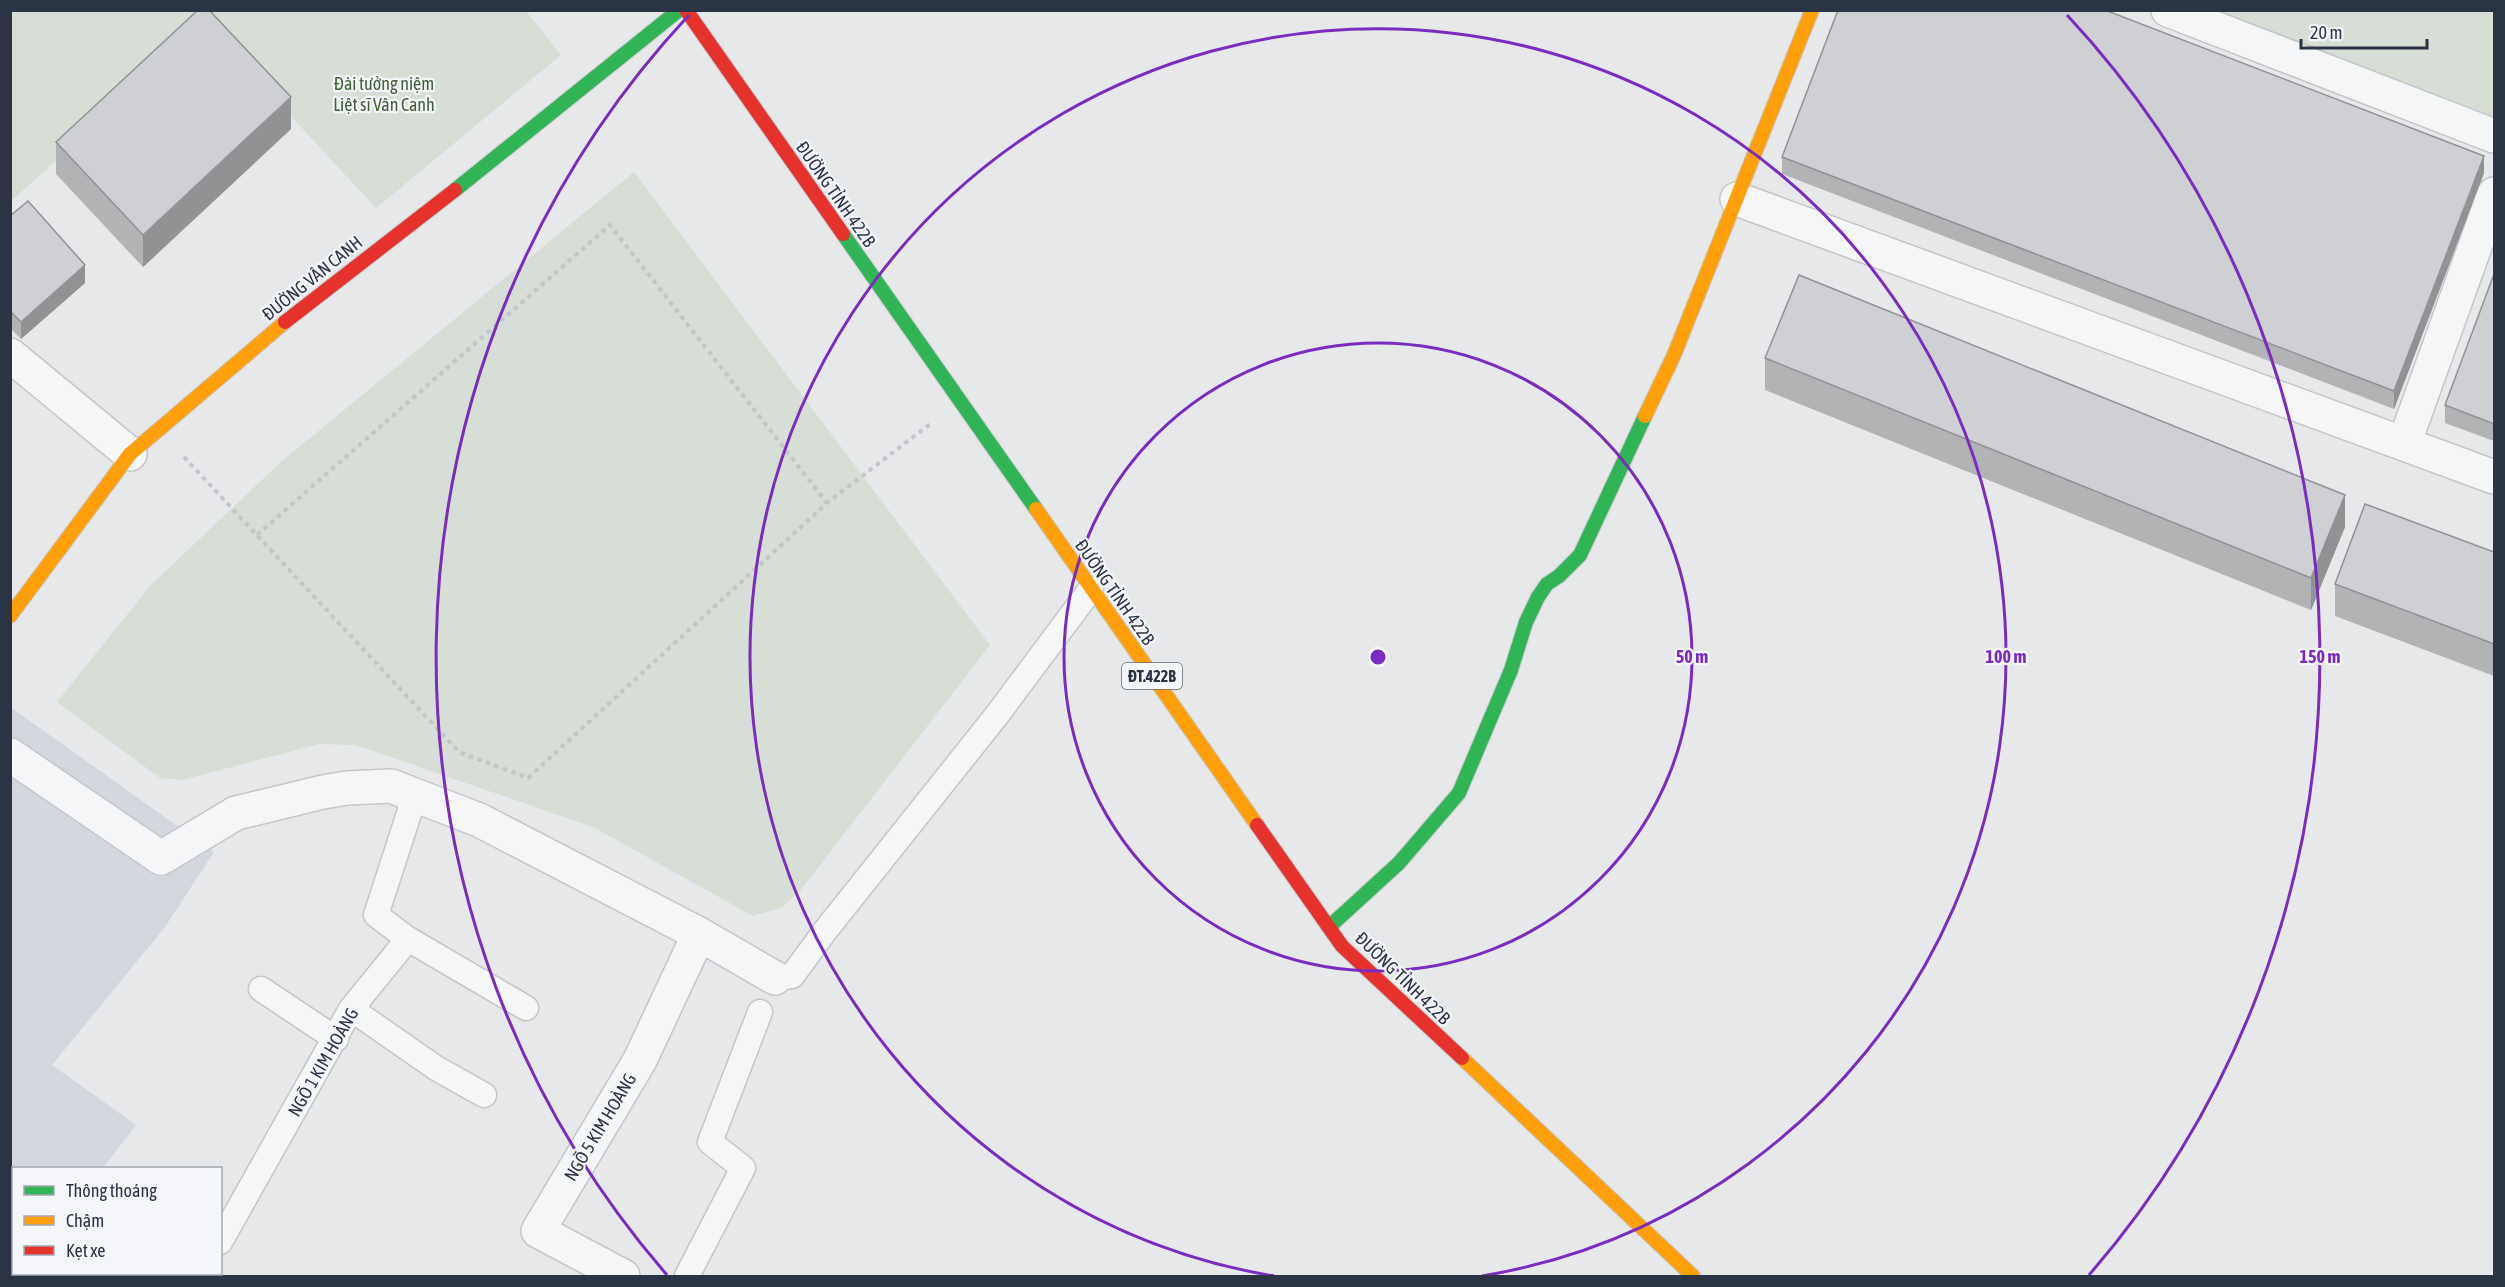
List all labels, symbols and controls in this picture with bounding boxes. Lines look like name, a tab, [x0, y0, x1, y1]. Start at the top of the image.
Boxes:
scale bar	[2301, 12, 2427, 50]
text: 20 m	[2310, 22, 2342, 43]
park label: Đài tưởng niệm Liệt sĩ Vân Canh	[333, 73, 435, 115]
street label: ĐƯỜNG TỈNH 422B	[792, 137, 880, 251]
street label: ĐƯỜNG VÂN CANH	[258, 231, 366, 325]
street label: ĐƯỜNG TỈNH 422B	[1071, 535, 1159, 649]
text: 50 m	[1676, 646, 1708, 667]
text: 100 m	[1986, 646, 2026, 667]
text: 150 m	[2300, 646, 2340, 667]
centre of rings	[1368, 647, 1388, 667]
road number: ĐT.422B	[1122, 663, 1182, 689]
street label: ĐƯỜNG TỈNH 422B	[1351, 927, 1455, 1029]
street label: NGÕ 1 KIM HOÀNG	[283, 1004, 363, 1120]
street label: NGÕ 5 KIM HOÀNG	[560, 1069, 640, 1185]
legend	[12, 1167, 222, 1275]
text: Thông thoáng	[66, 1180, 157, 1201]
text: Chậm	[66, 1210, 104, 1231]
text: Kẹt xe	[66, 1240, 106, 1261]

